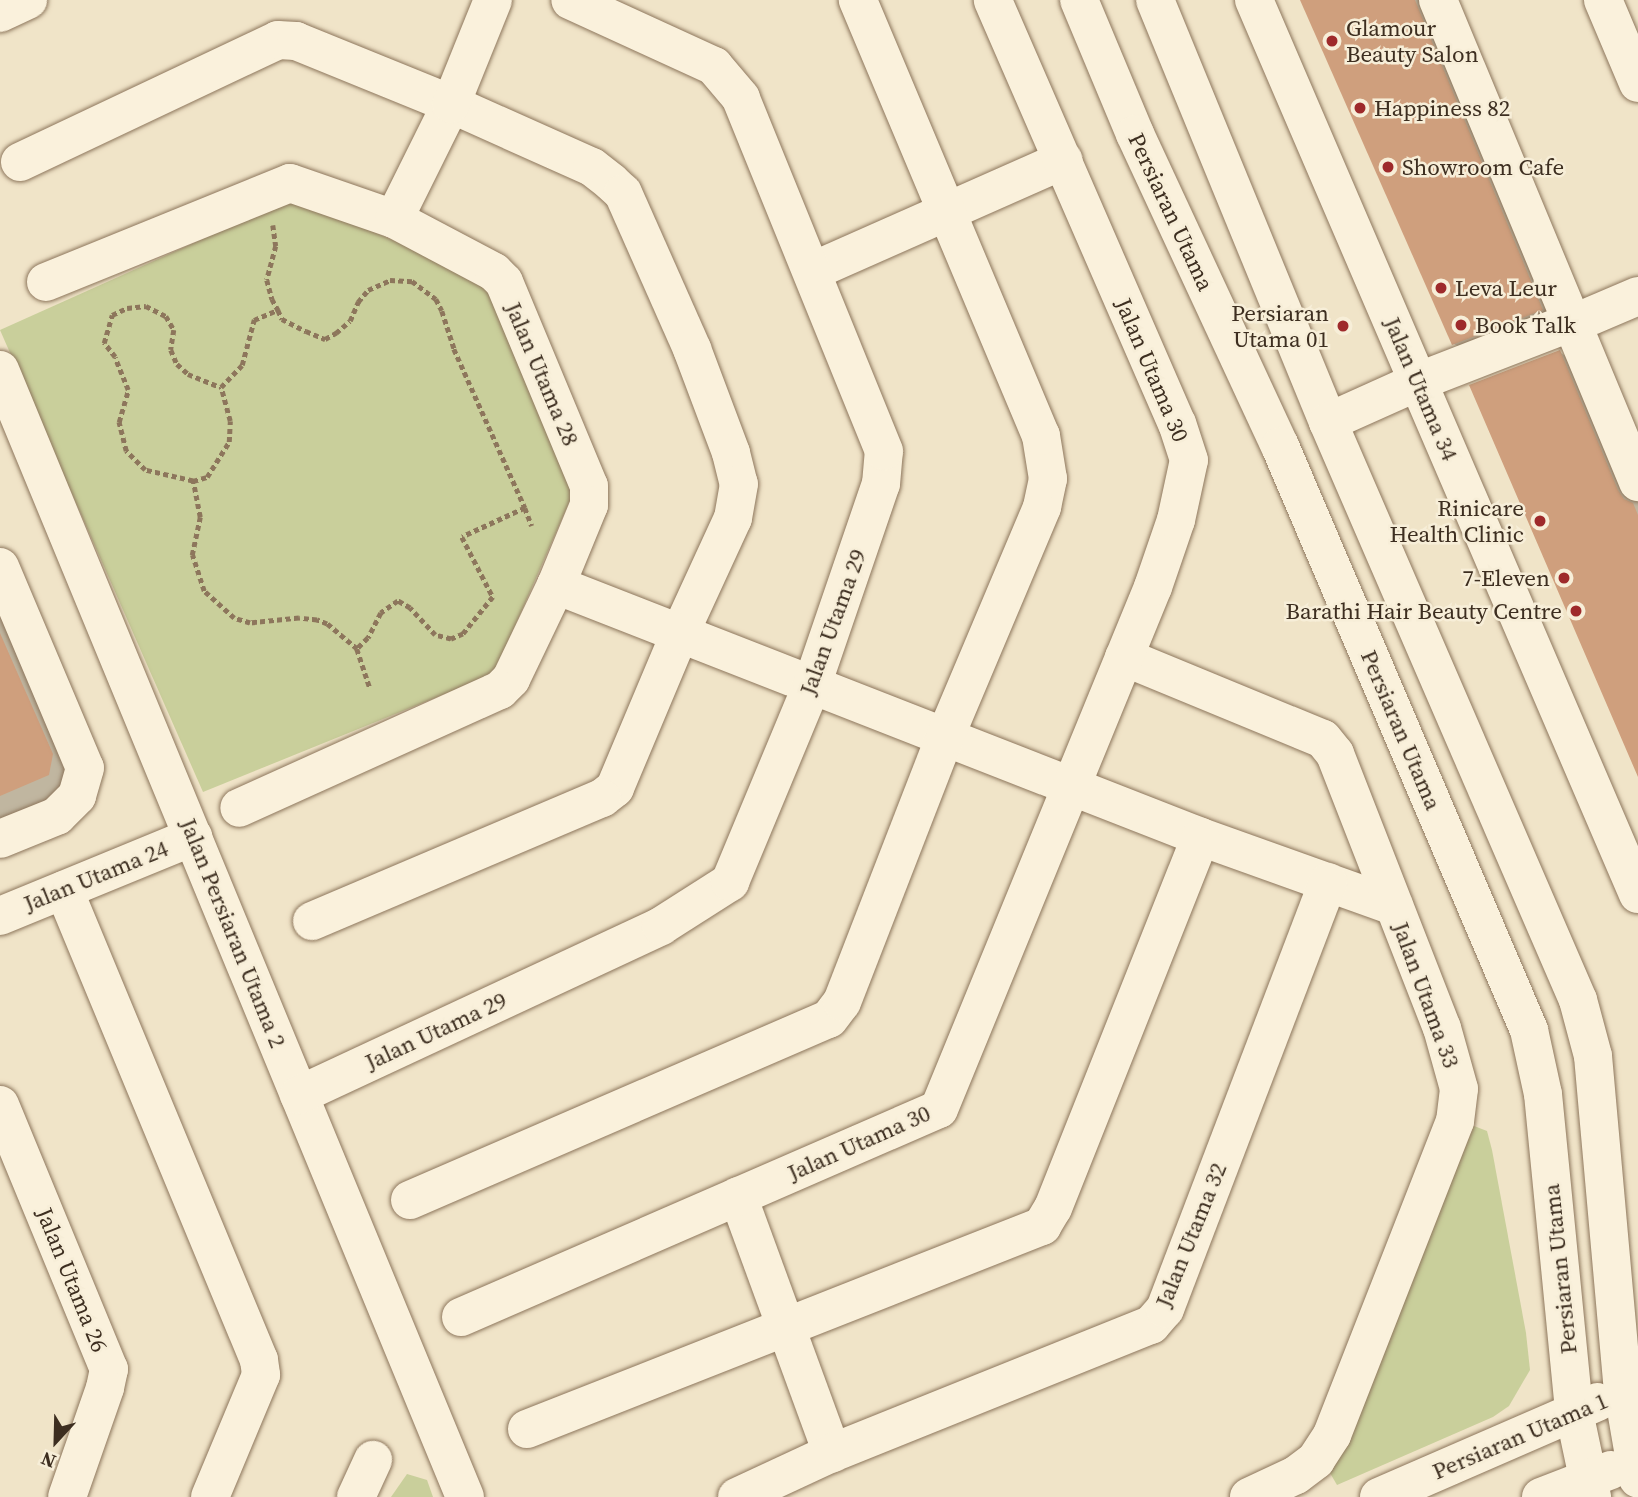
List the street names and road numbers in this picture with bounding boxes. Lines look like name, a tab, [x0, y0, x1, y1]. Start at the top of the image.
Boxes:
street label: Persiaran Utama	[1122, 129, 1220, 295]
street label: Jalan Utama 30	[1109, 294, 1195, 446]
street label: Jalan Utama 28	[499, 298, 585, 450]
street label: Jalan Utama 34	[1378, 313, 1464, 465]
street label: Jalan Utama 29	[794, 545, 872, 699]
street label: Persiaran Utama	[1355, 646, 1447, 814]
street label: Jalan Persiaran Utama 2	[174, 814, 292, 1052]
street label: Jalan Utama 24	[20, 834, 172, 918]
street label: Jalan Utama 33	[1387, 918, 1465, 1072]
street label: Jalan Utama 29	[361, 986, 511, 1076]
street label: Jalan Utama 30	[783, 1099, 935, 1187]
street label: Jalan Utama 32	[1149, 1159, 1233, 1311]
street label: Persiaran Utama	[1537, 1183, 1583, 1355]
street label: Jalan Utama 26	[30, 1204, 114, 1356]
street label: Persiaran Utama 1	[1428, 1387, 1612, 1485]

